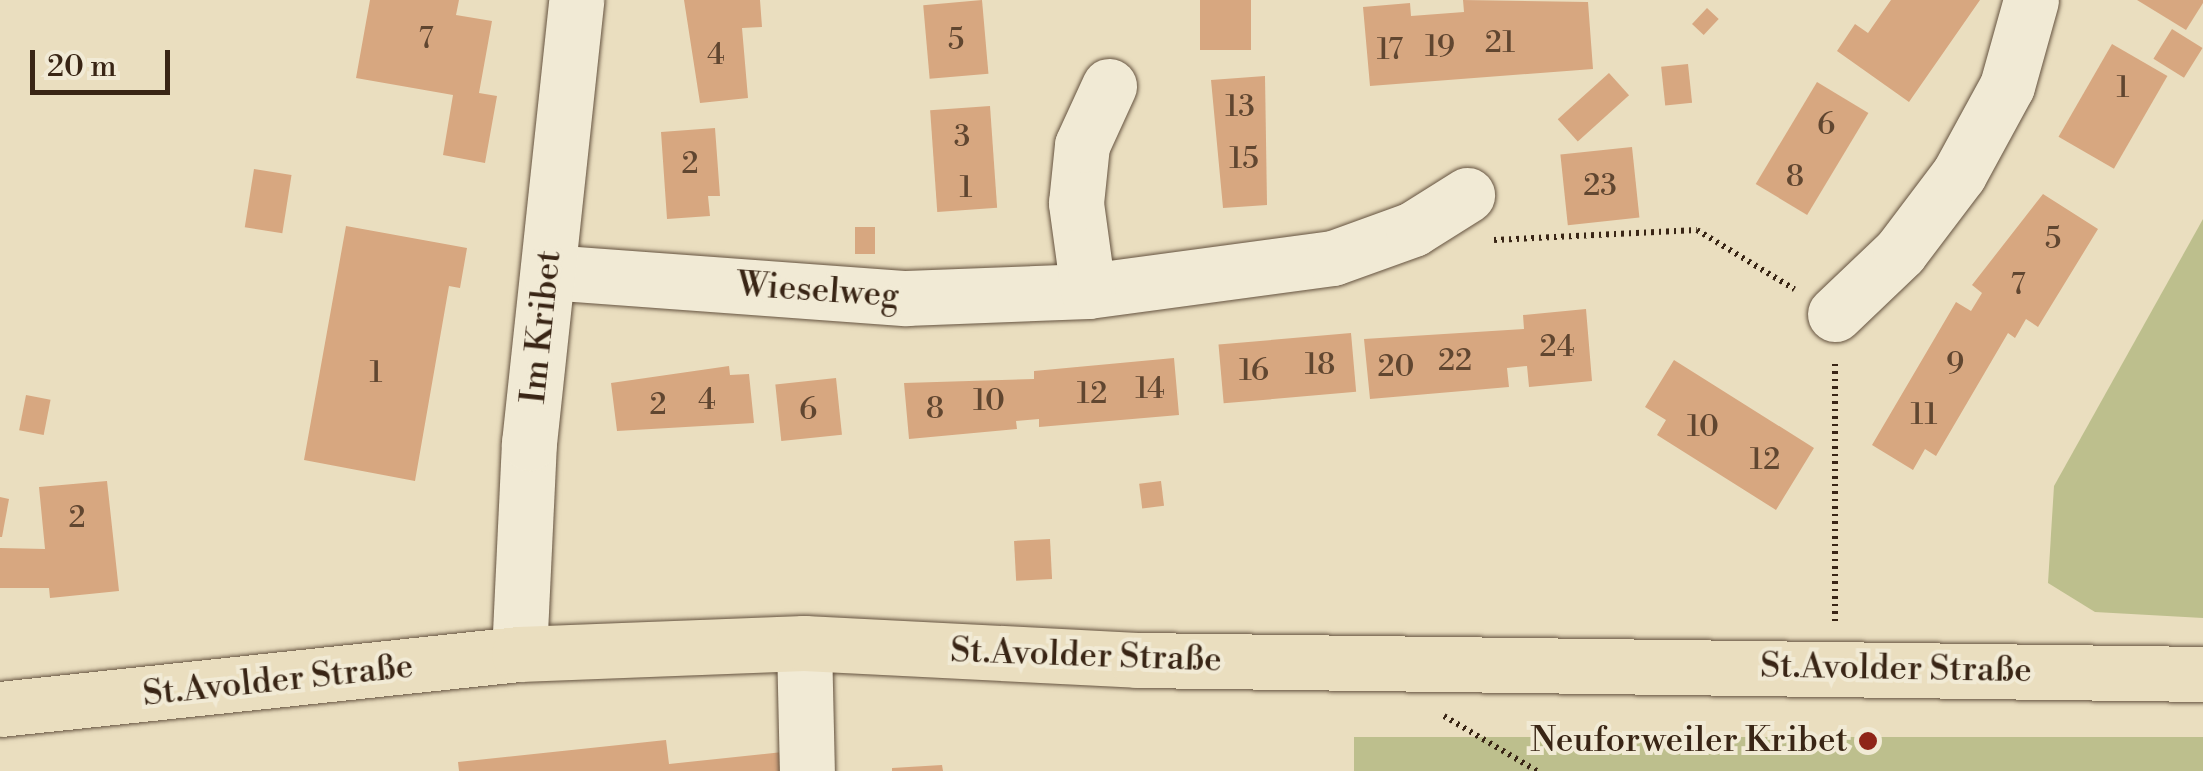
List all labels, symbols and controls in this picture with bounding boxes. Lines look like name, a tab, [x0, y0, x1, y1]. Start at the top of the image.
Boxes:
house number: 7	[418, 21, 434, 57]
house number: 5	[948, 22, 964, 58]
house number: 21	[1485, 25, 1515, 61]
house number: 19	[1425, 29, 1455, 65]
scale bar	[35, 30, 175, 92]
house number: 17	[1377, 32, 1403, 68]
house number: 4	[707, 37, 725, 73]
text: 20 m	[47, 48, 116, 86]
house number: 1	[2117, 70, 2129, 106]
house number: 13	[1225, 89, 1255, 125]
house number: 6	[1817, 107, 1835, 143]
house number: 3	[954, 119, 970, 155]
house number: 15	[1229, 141, 1259, 177]
house number: 2	[681, 146, 699, 182]
house number: 8	[1786, 159, 1804, 195]
house number: 23	[1583, 168, 1617, 204]
house number: 1	[960, 170, 972, 206]
house number: 5	[2045, 221, 2061, 257]
street label: Im Kribet	[513, 248, 571, 406]
street label: Wieselweg	[735, 264, 901, 318]
house number: 7	[2010, 267, 2026, 303]
house number: 24	[1539, 329, 1575, 365]
house number: 22	[1438, 343, 1472, 379]
house number: 9	[1946, 346, 1964, 382]
house number: 18	[1305, 347, 1335, 383]
house number: 20	[1378, 349, 1414, 385]
house number: 16	[1239, 353, 1269, 389]
house number: 1	[370, 355, 382, 391]
house number: 14	[1135, 371, 1165, 407]
house number: 12	[1077, 376, 1107, 412]
house number: 4	[698, 382, 716, 418]
house number: 10	[973, 383, 1005, 419]
house number: 2	[649, 387, 667, 423]
house number: 8	[926, 391, 944, 427]
house number: 6	[799, 392, 817, 428]
house number: 11	[1911, 397, 1937, 433]
house number: 10	[1687, 409, 1719, 445]
house number: 12	[1750, 442, 1780, 478]
house number: 2	[68, 500, 86, 536]
street label: St.Avolder Straße	[949, 630, 1223, 682]
street label: St.Avolder Straße	[141, 646, 415, 716]
street label: St.Avolder Straße	[1760, 646, 2032, 692]
place label: Neuforweiler Kribet	[1530, 720, 1848, 762]
marker: Neuforweiler Kribet	[1857, 730, 1879, 752]

